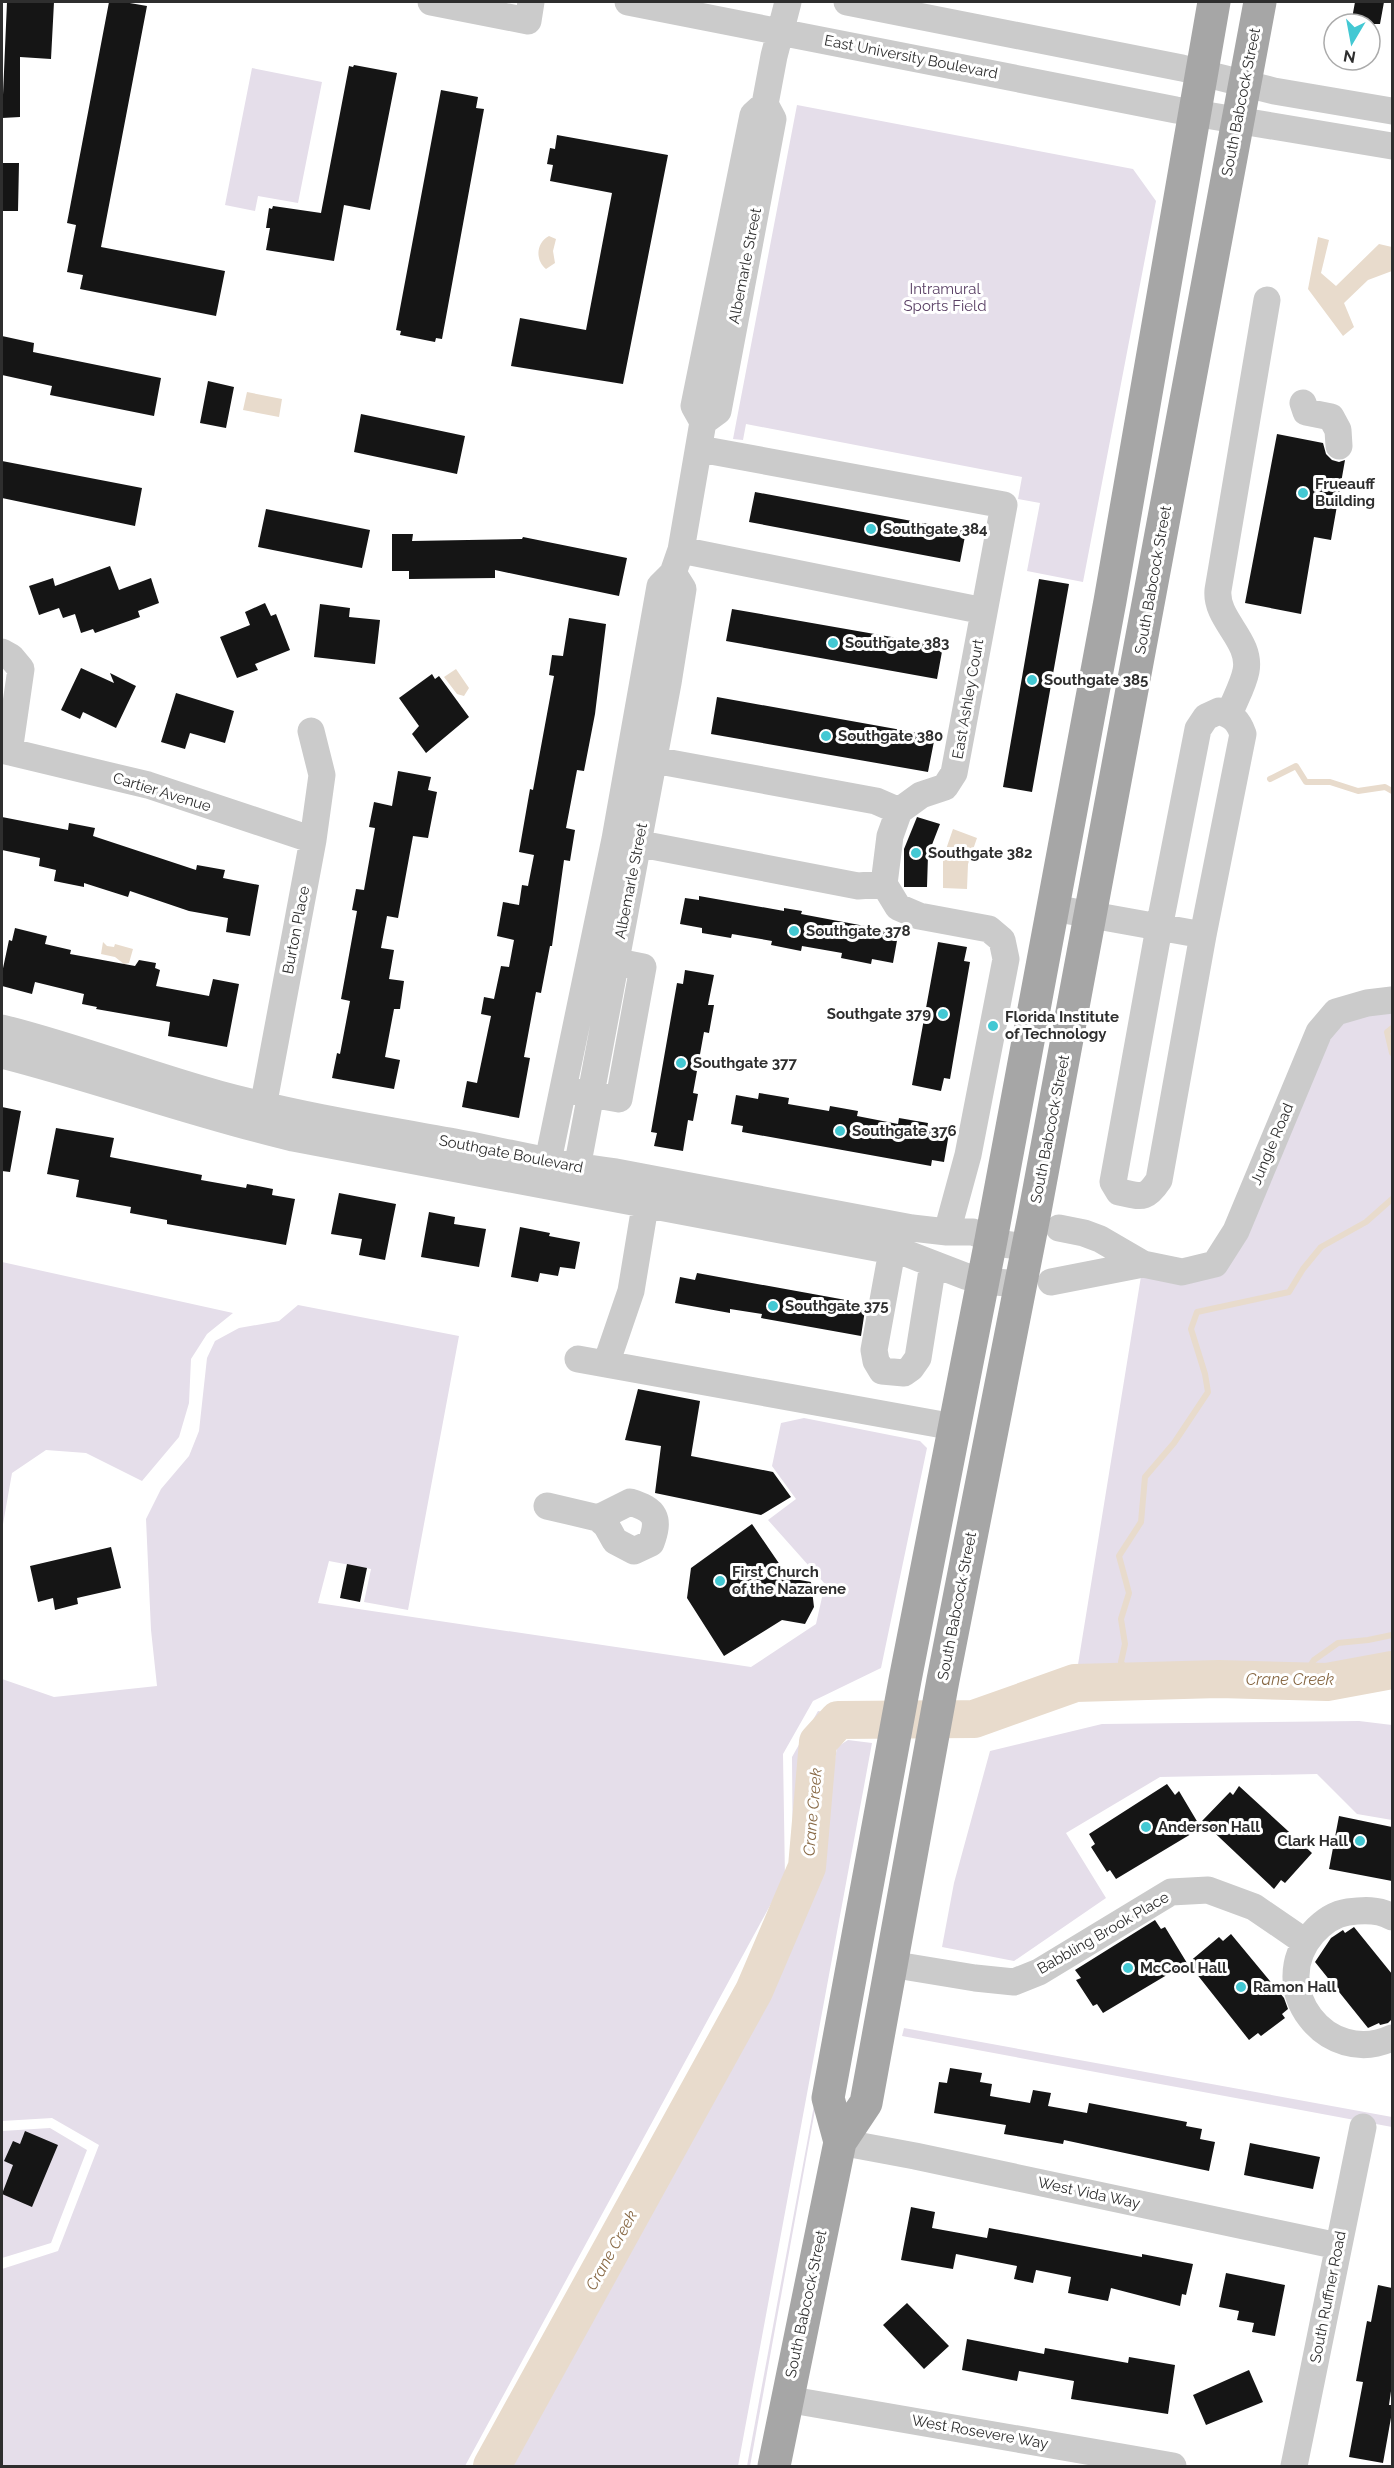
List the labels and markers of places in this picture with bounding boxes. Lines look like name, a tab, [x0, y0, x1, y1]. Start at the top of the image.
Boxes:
place label: Frueauff Building	[1315, 475, 1375, 510]
marker: Frueauff Building	[1296, 486, 1310, 500]
place label: Southgate 384	[883, 520, 988, 538]
marker: Southgate 384	[864, 522, 878, 536]
place label: Southgate 383	[845, 634, 949, 652]
marker: Southgate 383	[826, 636, 840, 650]
place label: Southgate 385	[1044, 671, 1148, 689]
marker: Southgate 385	[1025, 673, 1039, 687]
place label: Southgate 380	[838, 727, 943, 745]
marker: Southgate 380	[819, 729, 833, 743]
place label: Southgate 382	[928, 844, 1033, 862]
marker: Southgate 382	[909, 846, 923, 860]
place label: Southgate 378	[806, 922, 911, 940]
marker: Southgate 378	[787, 924, 801, 938]
place label: Southgate 379	[827, 1005, 931, 1023]
marker: Southgate 379	[936, 1007, 950, 1021]
place label: Florida Institute of Technology	[1005, 1008, 1119, 1043]
marker: Florida Institute of Technology	[986, 1019, 1000, 1033]
place label: Southgate 377	[693, 1054, 798, 1072]
marker: Southgate 377	[674, 1056, 688, 1070]
place label: Southgate 376	[852, 1122, 957, 1140]
marker: Southgate 376	[833, 1124, 847, 1138]
place label: Southgate 375	[785, 1297, 889, 1315]
marker: Southgate 375	[766, 1299, 780, 1313]
place label: First Church of the Nazarene	[732, 1563, 846, 1598]
marker: First Church of the Nazarene	[713, 1574, 727, 1588]
place label: Anderson Hall	[1158, 1818, 1260, 1836]
marker: Anderson Hall	[1139, 1820, 1153, 1834]
place label: Clark Hall	[1277, 1832, 1348, 1850]
marker: Clark Hall	[1353, 1834, 1367, 1848]
place label: McCool Hall	[1140, 1959, 1227, 1977]
marker: McCool Hall	[1121, 1961, 1135, 1975]
place label: Ramon Hall	[1253, 1978, 1337, 1996]
marker: Ramon Hall	[1234, 1980, 1248, 1994]

